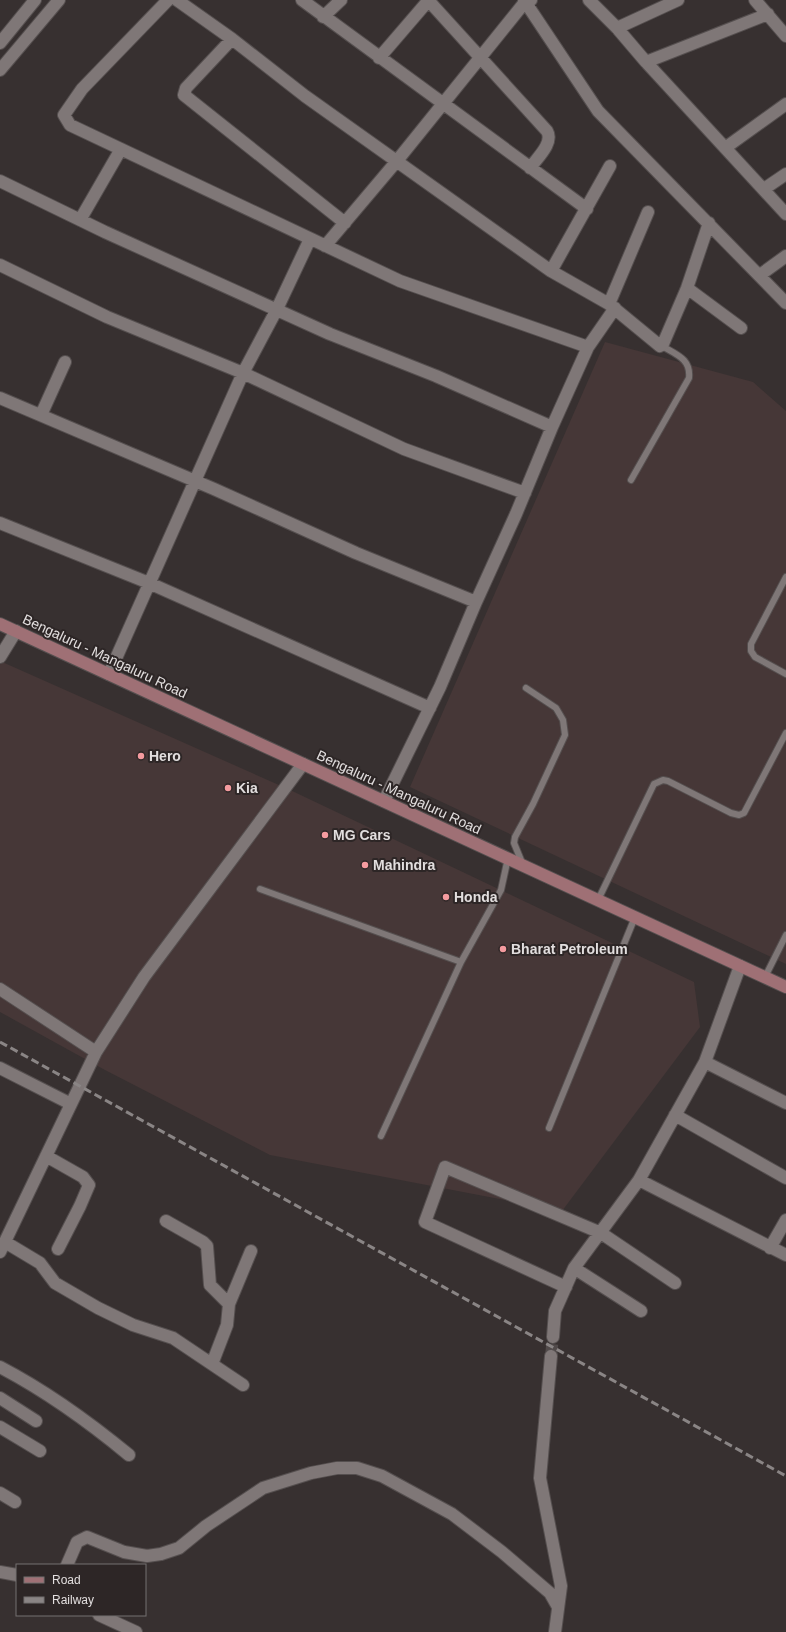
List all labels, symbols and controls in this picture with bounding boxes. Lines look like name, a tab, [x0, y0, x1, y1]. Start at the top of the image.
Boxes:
street label: Bengaluru - Mangaluru Road	[20, 611, 190, 701]
street label: Bengaluru - Mangaluru Road	[314, 747, 484, 837]
place label: Hero	[149, 748, 181, 764]
marker: Hero	[136, 751, 146, 761]
place label: Kia	[236, 780, 258, 796]
marker: Kia	[223, 783, 233, 793]
place label: MG Cars	[333, 827, 391, 843]
marker: MG Cars	[320, 830, 330, 840]
place label: Mahindra	[373, 857, 435, 873]
marker: Mahindra	[360, 860, 370, 870]
place label: Honda	[454, 889, 498, 905]
marker: Honda	[441, 892, 451, 902]
place label: Bharat Petroleum	[511, 941, 628, 957]
marker: Bharat Petroleum	[498, 944, 508, 954]
legend	[16, 1564, 146, 1616]
text: Road	[52, 1573, 81, 1587]
text: Railway	[52, 1593, 94, 1607]

